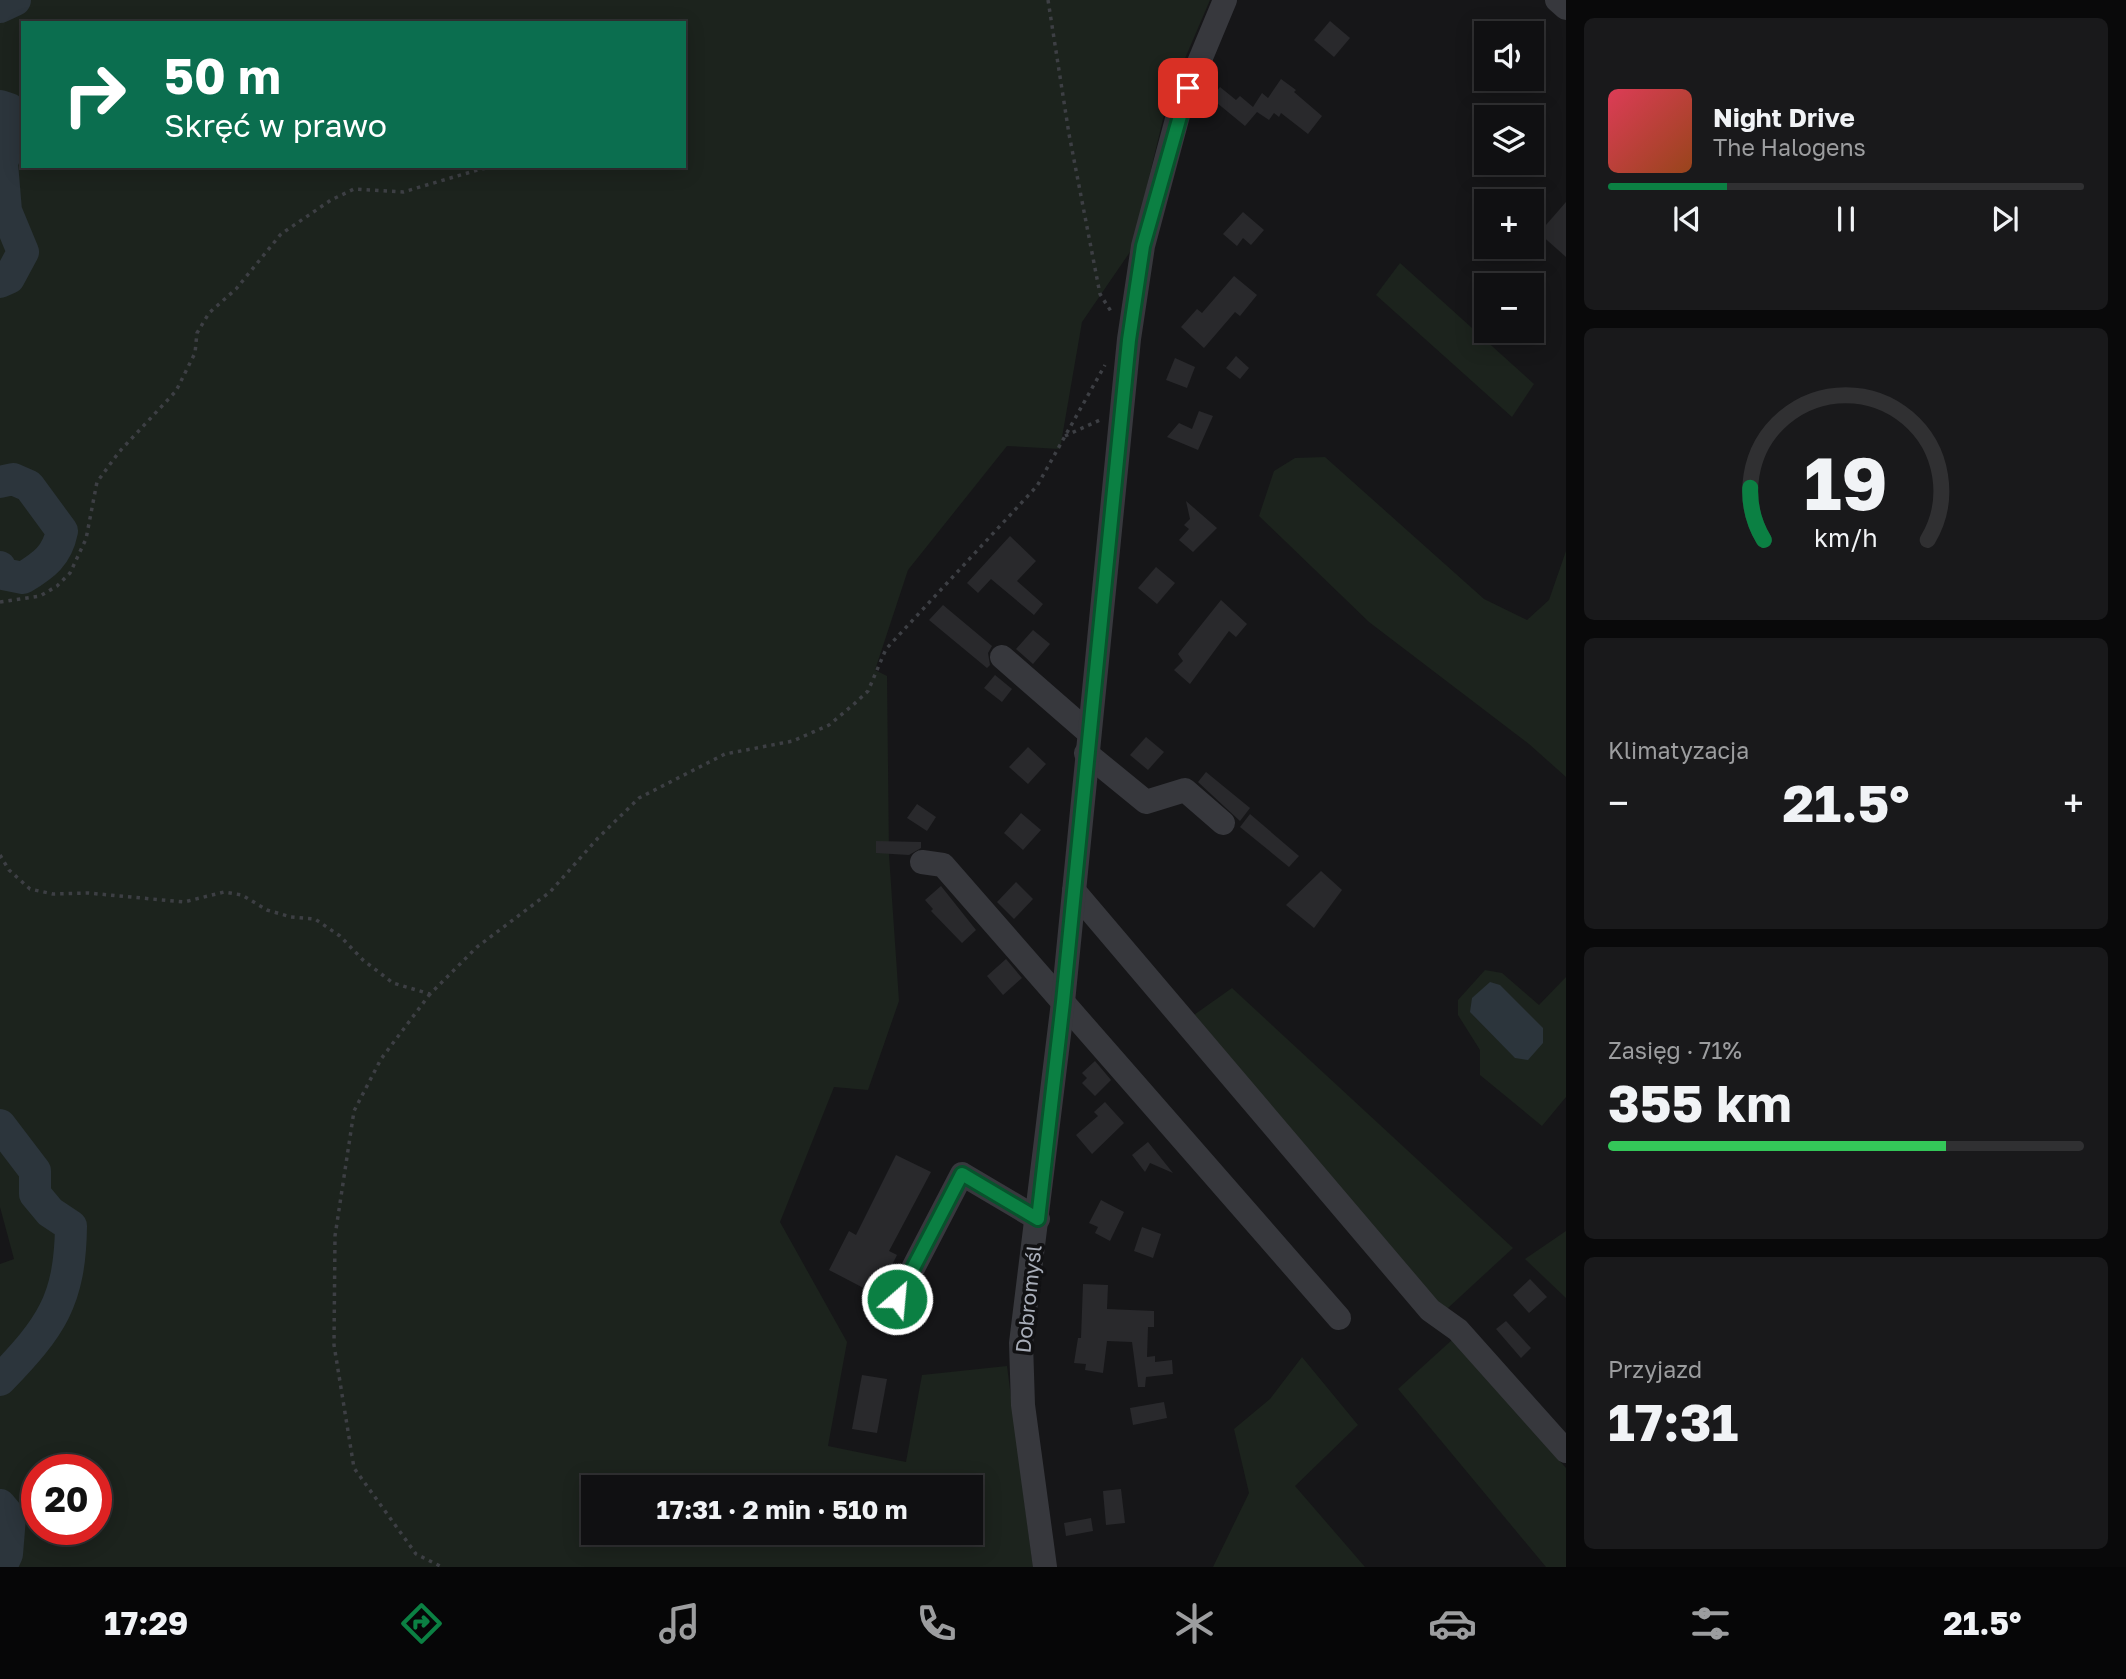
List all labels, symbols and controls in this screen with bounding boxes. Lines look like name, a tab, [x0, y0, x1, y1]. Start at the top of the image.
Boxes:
map controls	[1474, 21, 1544, 343]
button: sound	[1474, 21, 1544, 91]
text: 50 m	[164, 46, 281, 105]
icon: right	[49, 49, 140, 140]
pin	[1158, 58, 1218, 118]
icon: arrive	[1169, 69, 1207, 107]
text: Night Drive	[1713, 102, 1855, 133]
button: layers	[1474, 105, 1544, 175]
text: Skręć w prawo	[164, 106, 387, 144]
text: The Halogens	[1713, 133, 1866, 161]
button: +	[1474, 189, 1544, 259]
icon: previous	[1668, 200, 1706, 238]
icon: pause	[1827, 200, 1865, 238]
icon: next	[1986, 200, 2024, 238]
button: −	[1474, 273, 1544, 343]
text: 19	[1804, 439, 1888, 526]
text: km/h	[1814, 521, 1878, 552]
text: Klimatyzacja	[1608, 736, 1749, 764]
text: 21.5°	[1782, 771, 1910, 833]
text: −	[1608, 780, 1629, 825]
text: +	[2063, 780, 2084, 825]
text: Zasięg · 71%	[1608, 1036, 1742, 1064]
text: 355 km	[1608, 1071, 1792, 1133]
street label: Dobromyśl	[1009, 1244, 1047, 1354]
position arrow	[860, 1262, 934, 1336]
text: Przyjazd	[1608, 1355, 1702, 1383]
text: 17:31	[1608, 1390, 1738, 1452]
speed limit sign: 20	[21, 1454, 112, 1545]
text: 17:31 · 2 min · 510 m	[656, 1494, 908, 1525]
icon: directions	[397, 1599, 446, 1648]
icon: music	[655, 1599, 704, 1648]
icon: phone	[912, 1599, 961, 1648]
icon: climate	[1170, 1599, 1219, 1648]
icon: car	[1428, 1599, 1477, 1648]
icon: filters	[1686, 1599, 1735, 1648]
text: 17:29	[104, 1604, 188, 1642]
text: 21.5°	[1943, 1604, 2022, 1642]

